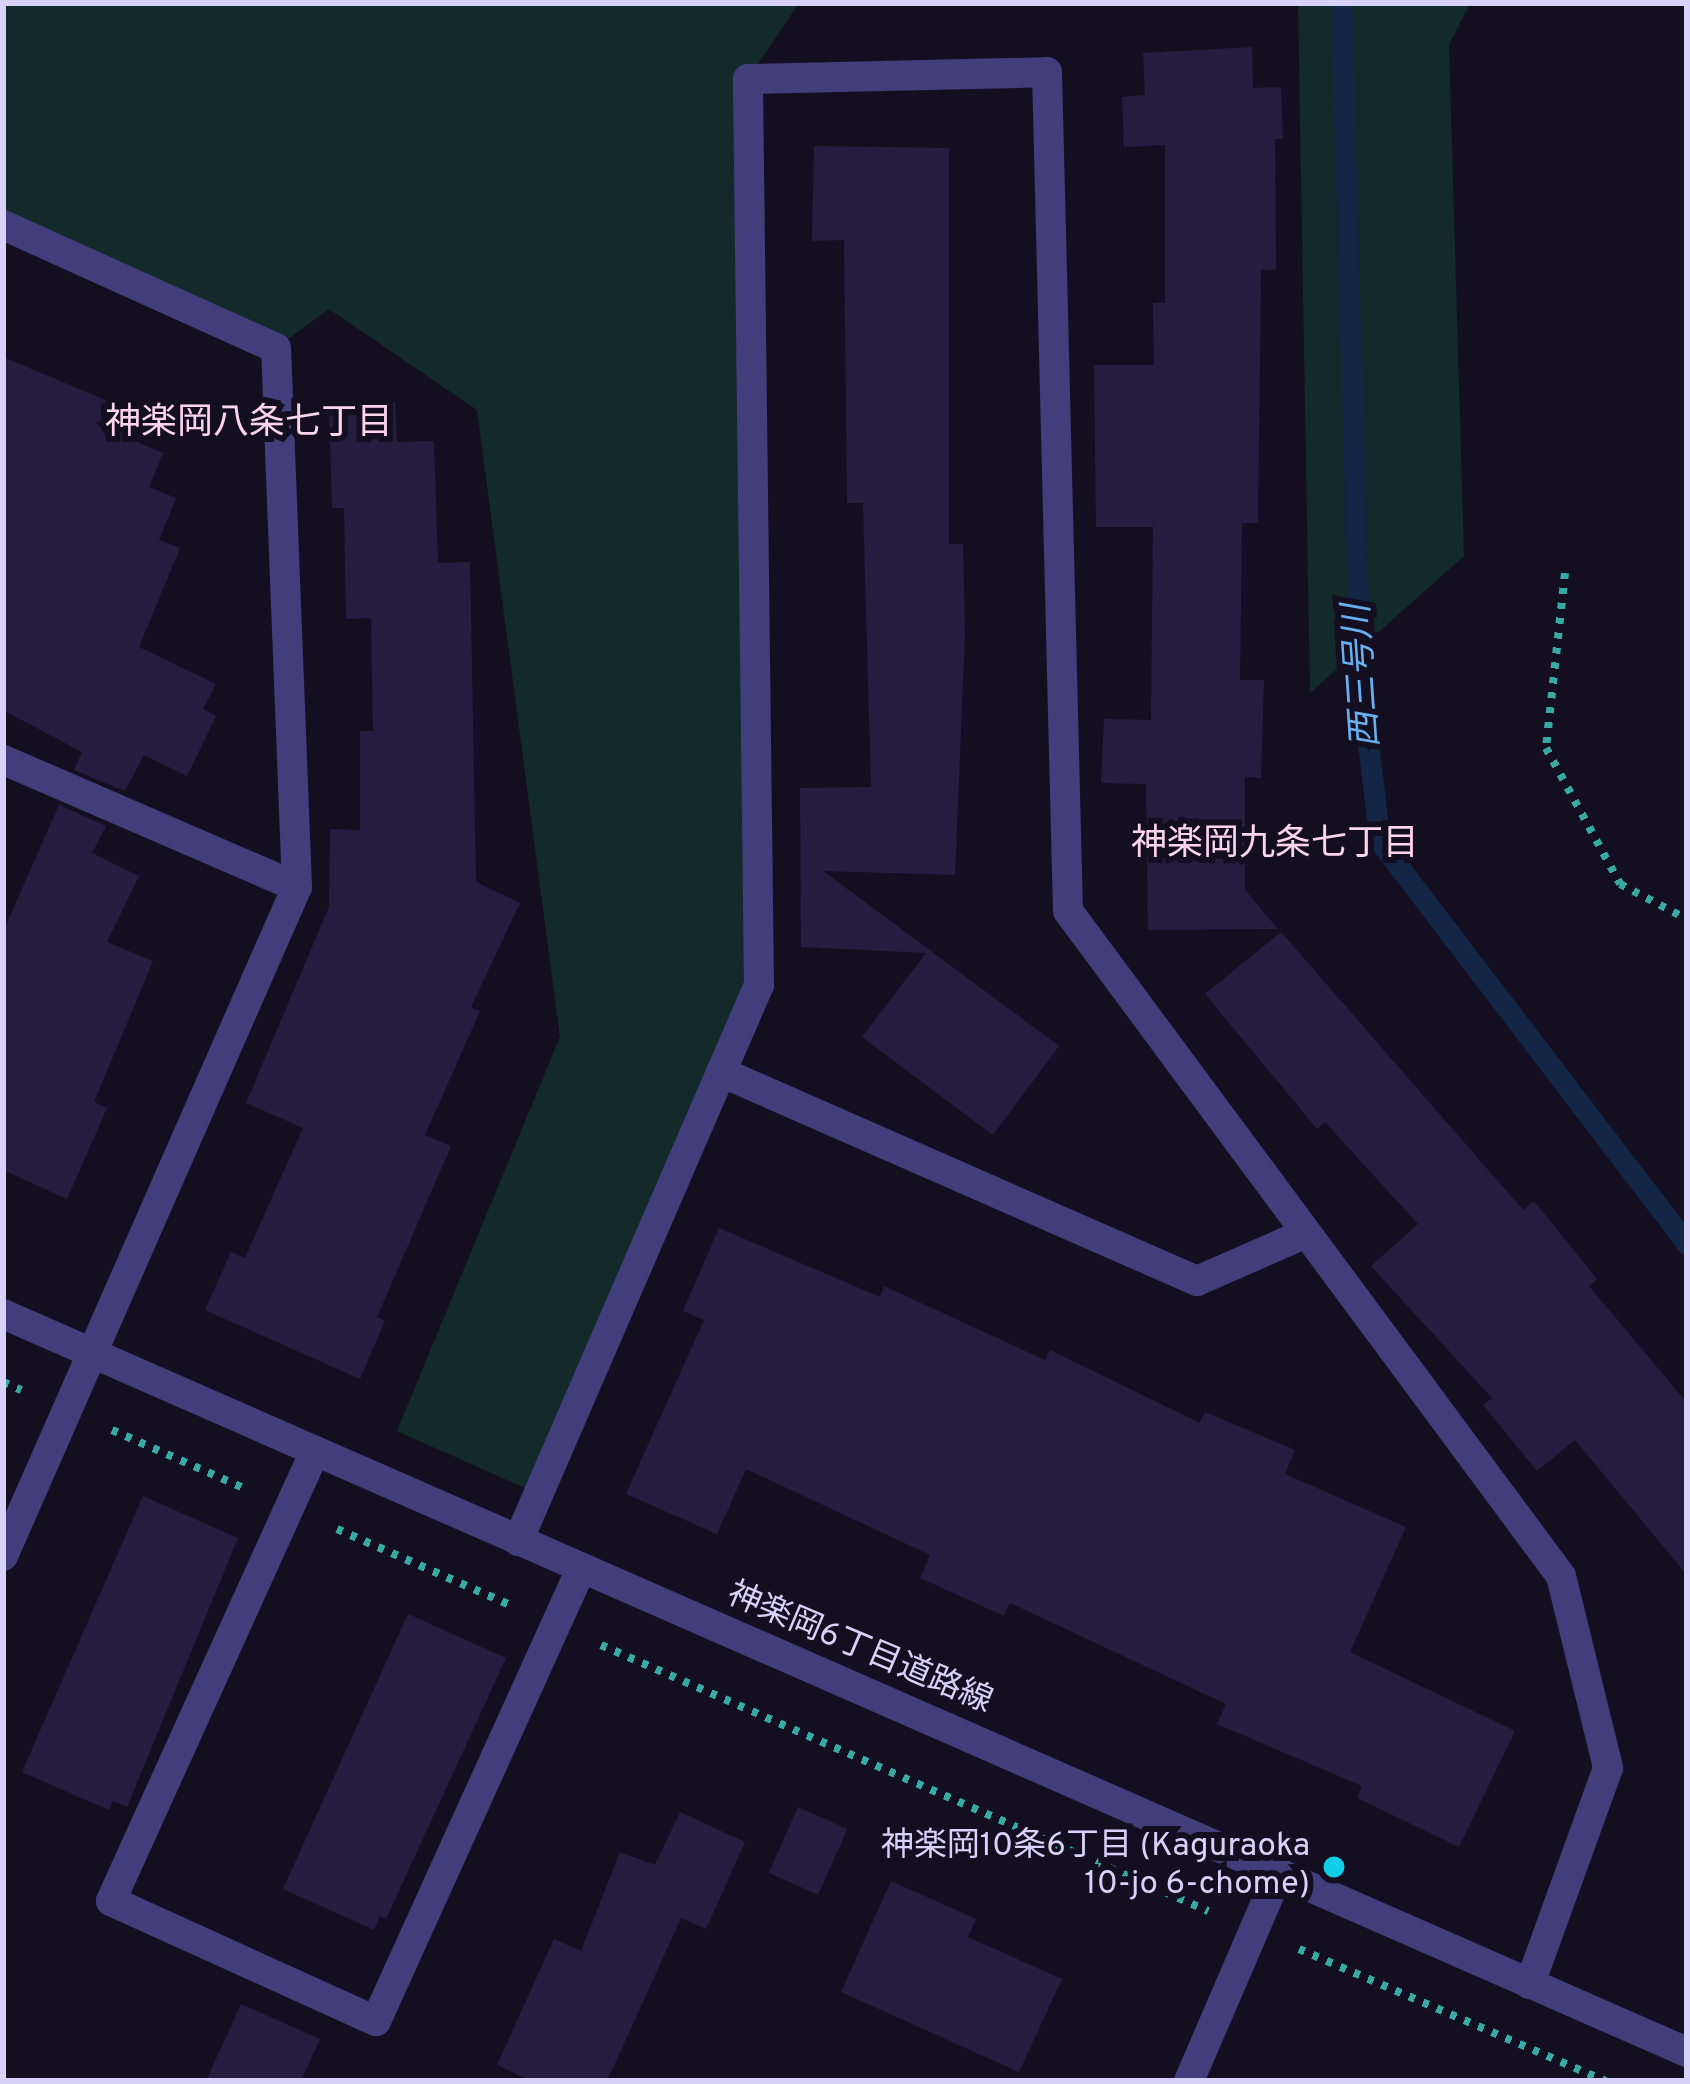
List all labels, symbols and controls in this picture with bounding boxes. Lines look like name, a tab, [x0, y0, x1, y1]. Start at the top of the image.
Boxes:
district label: 神楽岡八条七丁目	[105, 403, 393, 447]
water label: 西三号川	[1337, 603, 1391, 749]
district label: 神楽岡九条七丁目	[1131, 824, 1419, 868]
street label: 神楽岡6丁目道路線	[721, 1576, 997, 1724]
place label: 神楽岡10条6丁目 (Kaguraoka 10-jo 6-chome)	[881, 1828, 1310, 1906]
marker: 神楽岡10条6丁目 (Kaguraoka 10-jo 6-chome)	[1321, 1854, 1347, 1880]

